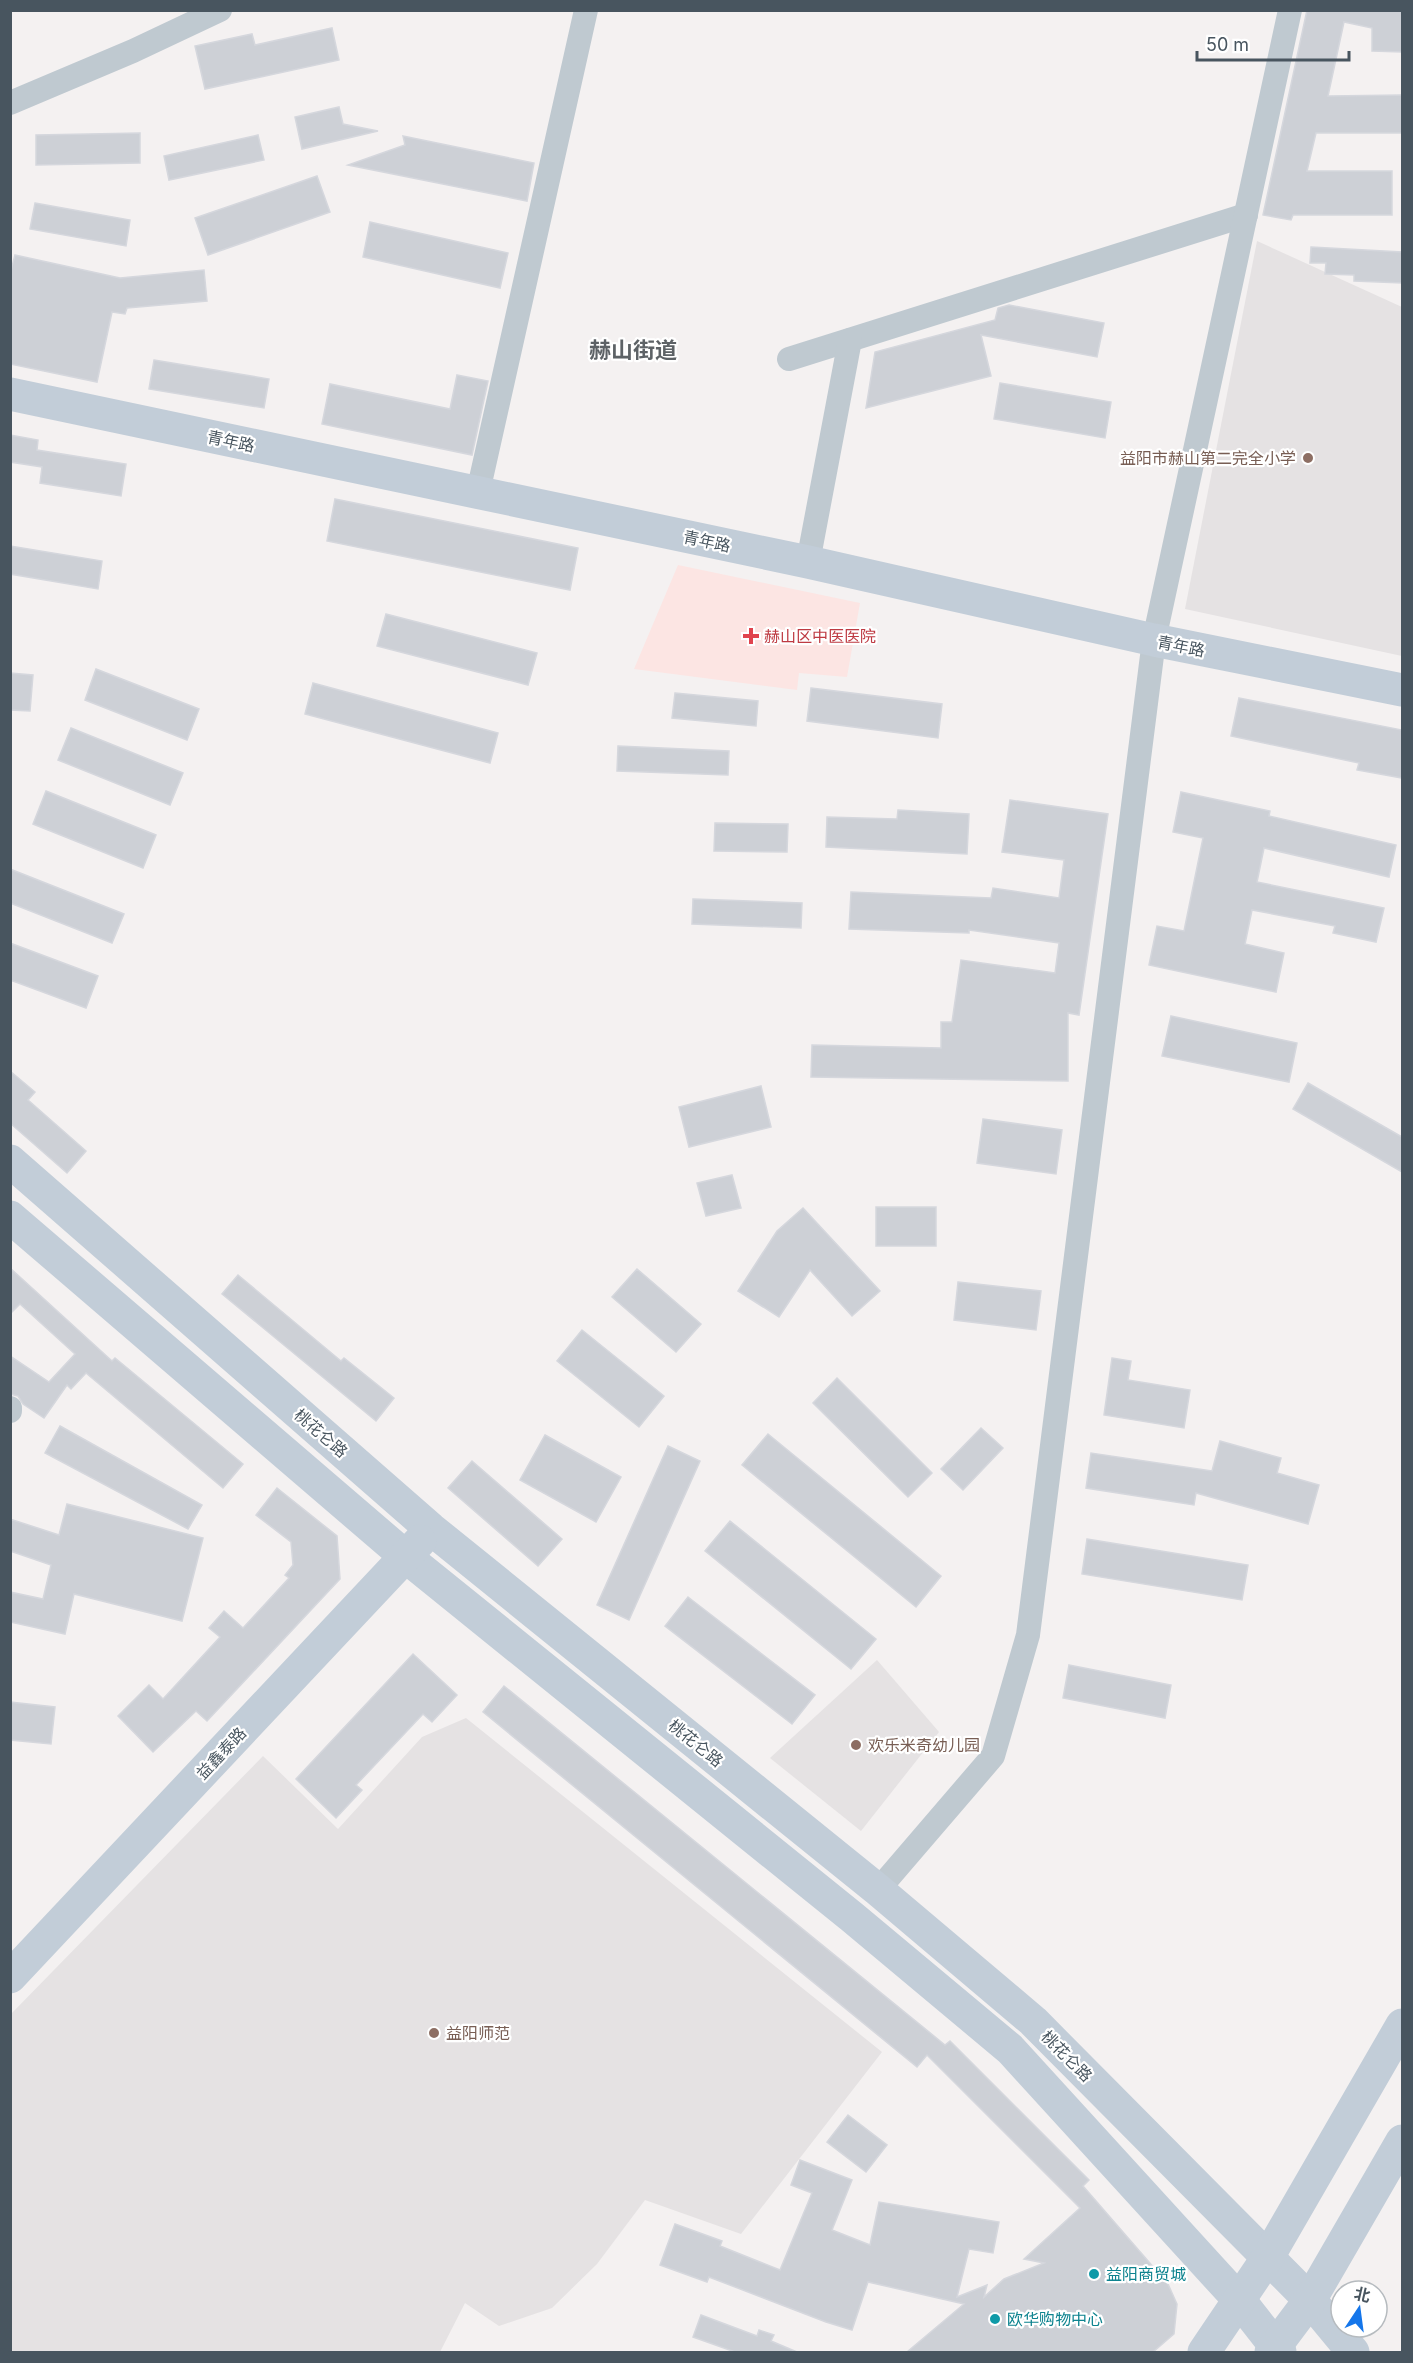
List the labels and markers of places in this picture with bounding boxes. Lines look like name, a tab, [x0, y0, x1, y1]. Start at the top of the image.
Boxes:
place label: 益阳市赫山第二完全小学	[1120, 448, 1296, 468]
marker: 益阳市赫山第二完全小学	[1301, 451, 1315, 465]
place label: 赫山区中医医院	[764, 626, 876, 646]
marker: 赫山区中医医院	[742, 627, 760, 645]
place label: 欢乐米奇幼儿园	[868, 1735, 980, 1755]
marker: 欢乐米奇幼儿园	[849, 1738, 863, 1752]
place label: 益阳师范	[446, 2023, 510, 2043]
marker: 益阳师范	[427, 2026, 441, 2040]
place label: 益阳商贸城	[1106, 2264, 1186, 2284]
marker: 益阳商贸城	[1087, 2267, 1101, 2281]
place label: 欧华购物中心	[1007, 2309, 1103, 2329]
marker: 欧华购物中心	[988, 2312, 1002, 2326]

